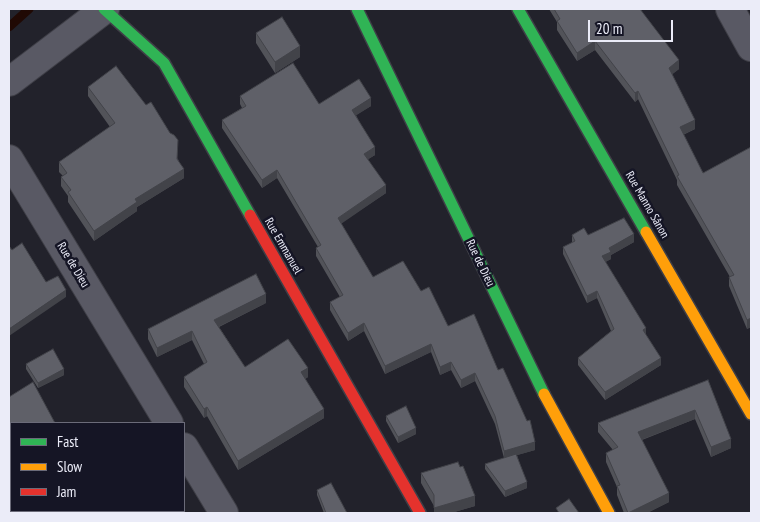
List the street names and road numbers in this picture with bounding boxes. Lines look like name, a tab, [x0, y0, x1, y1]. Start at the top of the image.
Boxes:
street label: Rue Manno Sânon	[622, 169, 672, 241]
street label: Rue Emmanuel	[261, 215, 305, 277]
street label: Rue de Dieu	[463, 237, 497, 289]
street label: Rue de Dieu	[54, 240, 92, 290]

